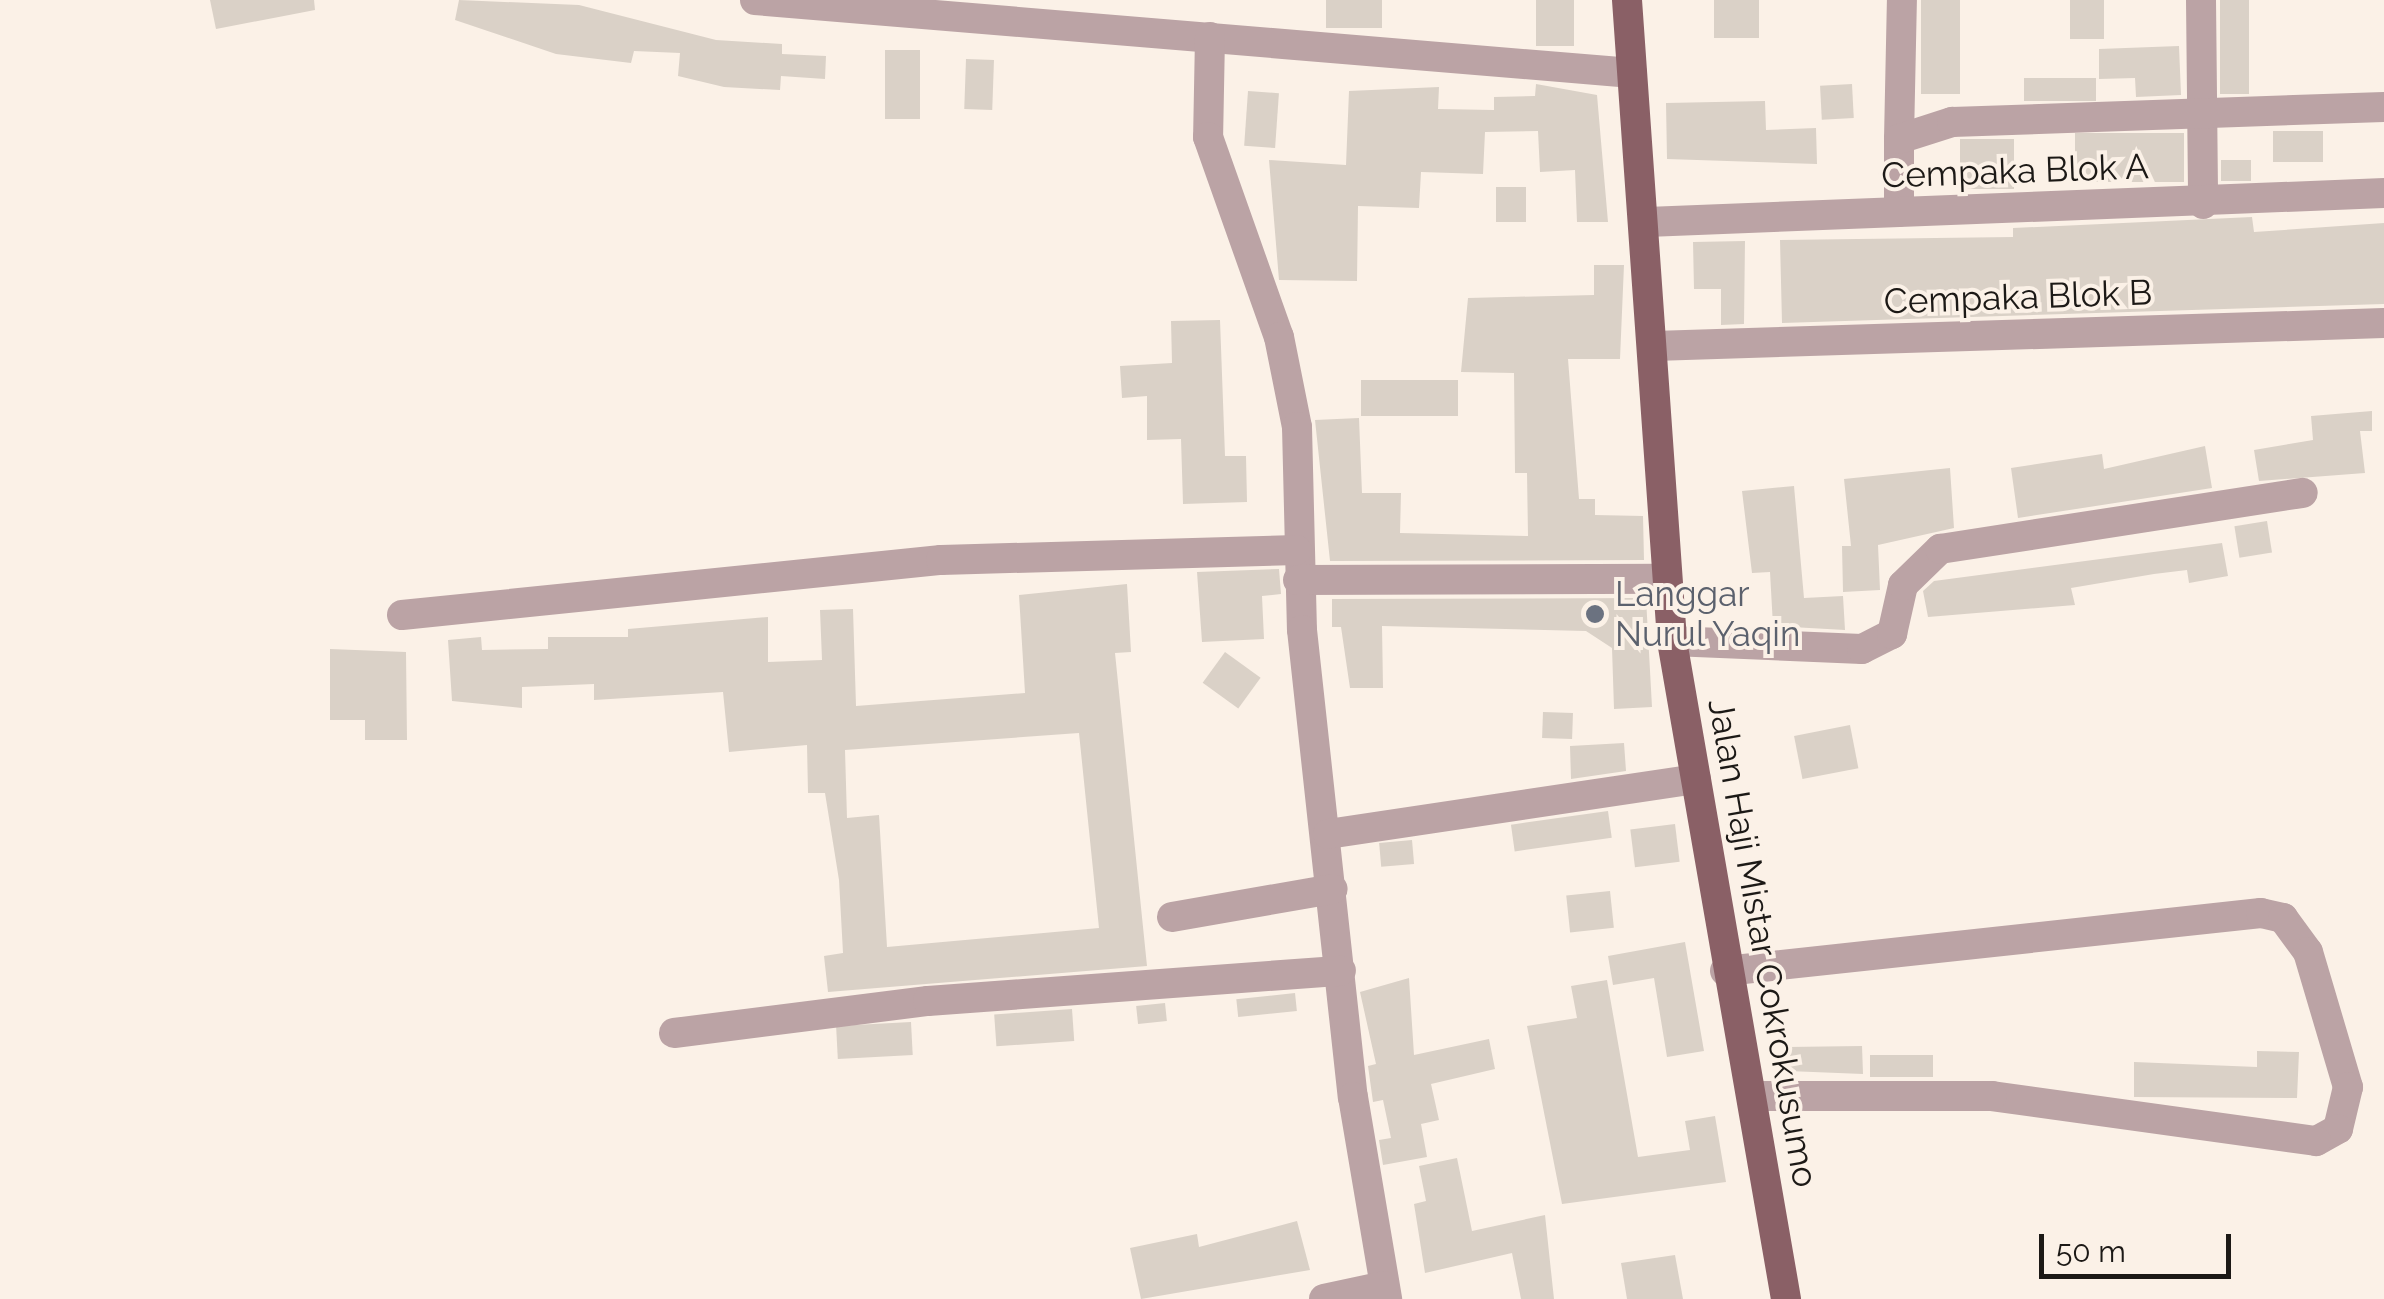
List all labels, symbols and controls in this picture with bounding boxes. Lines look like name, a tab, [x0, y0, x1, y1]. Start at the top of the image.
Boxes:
street label: Cempaka Blok A	[1880, 145, 2150, 197]
street label: Cempaka Blok B	[1883, 271, 2153, 323]
place label: Langgar Nurul Yaqin	[1615, 573, 1803, 655]
marker: Langgar Nurul Yaqin	[1584, 603, 1606, 625]
street label: Jalan Haji Mistar Cokrokusumo	[1699, 695, 1827, 1191]
scale bar	[2044, 1214, 2236, 1276]
text: 50 m	[2056, 1234, 2126, 1269]

